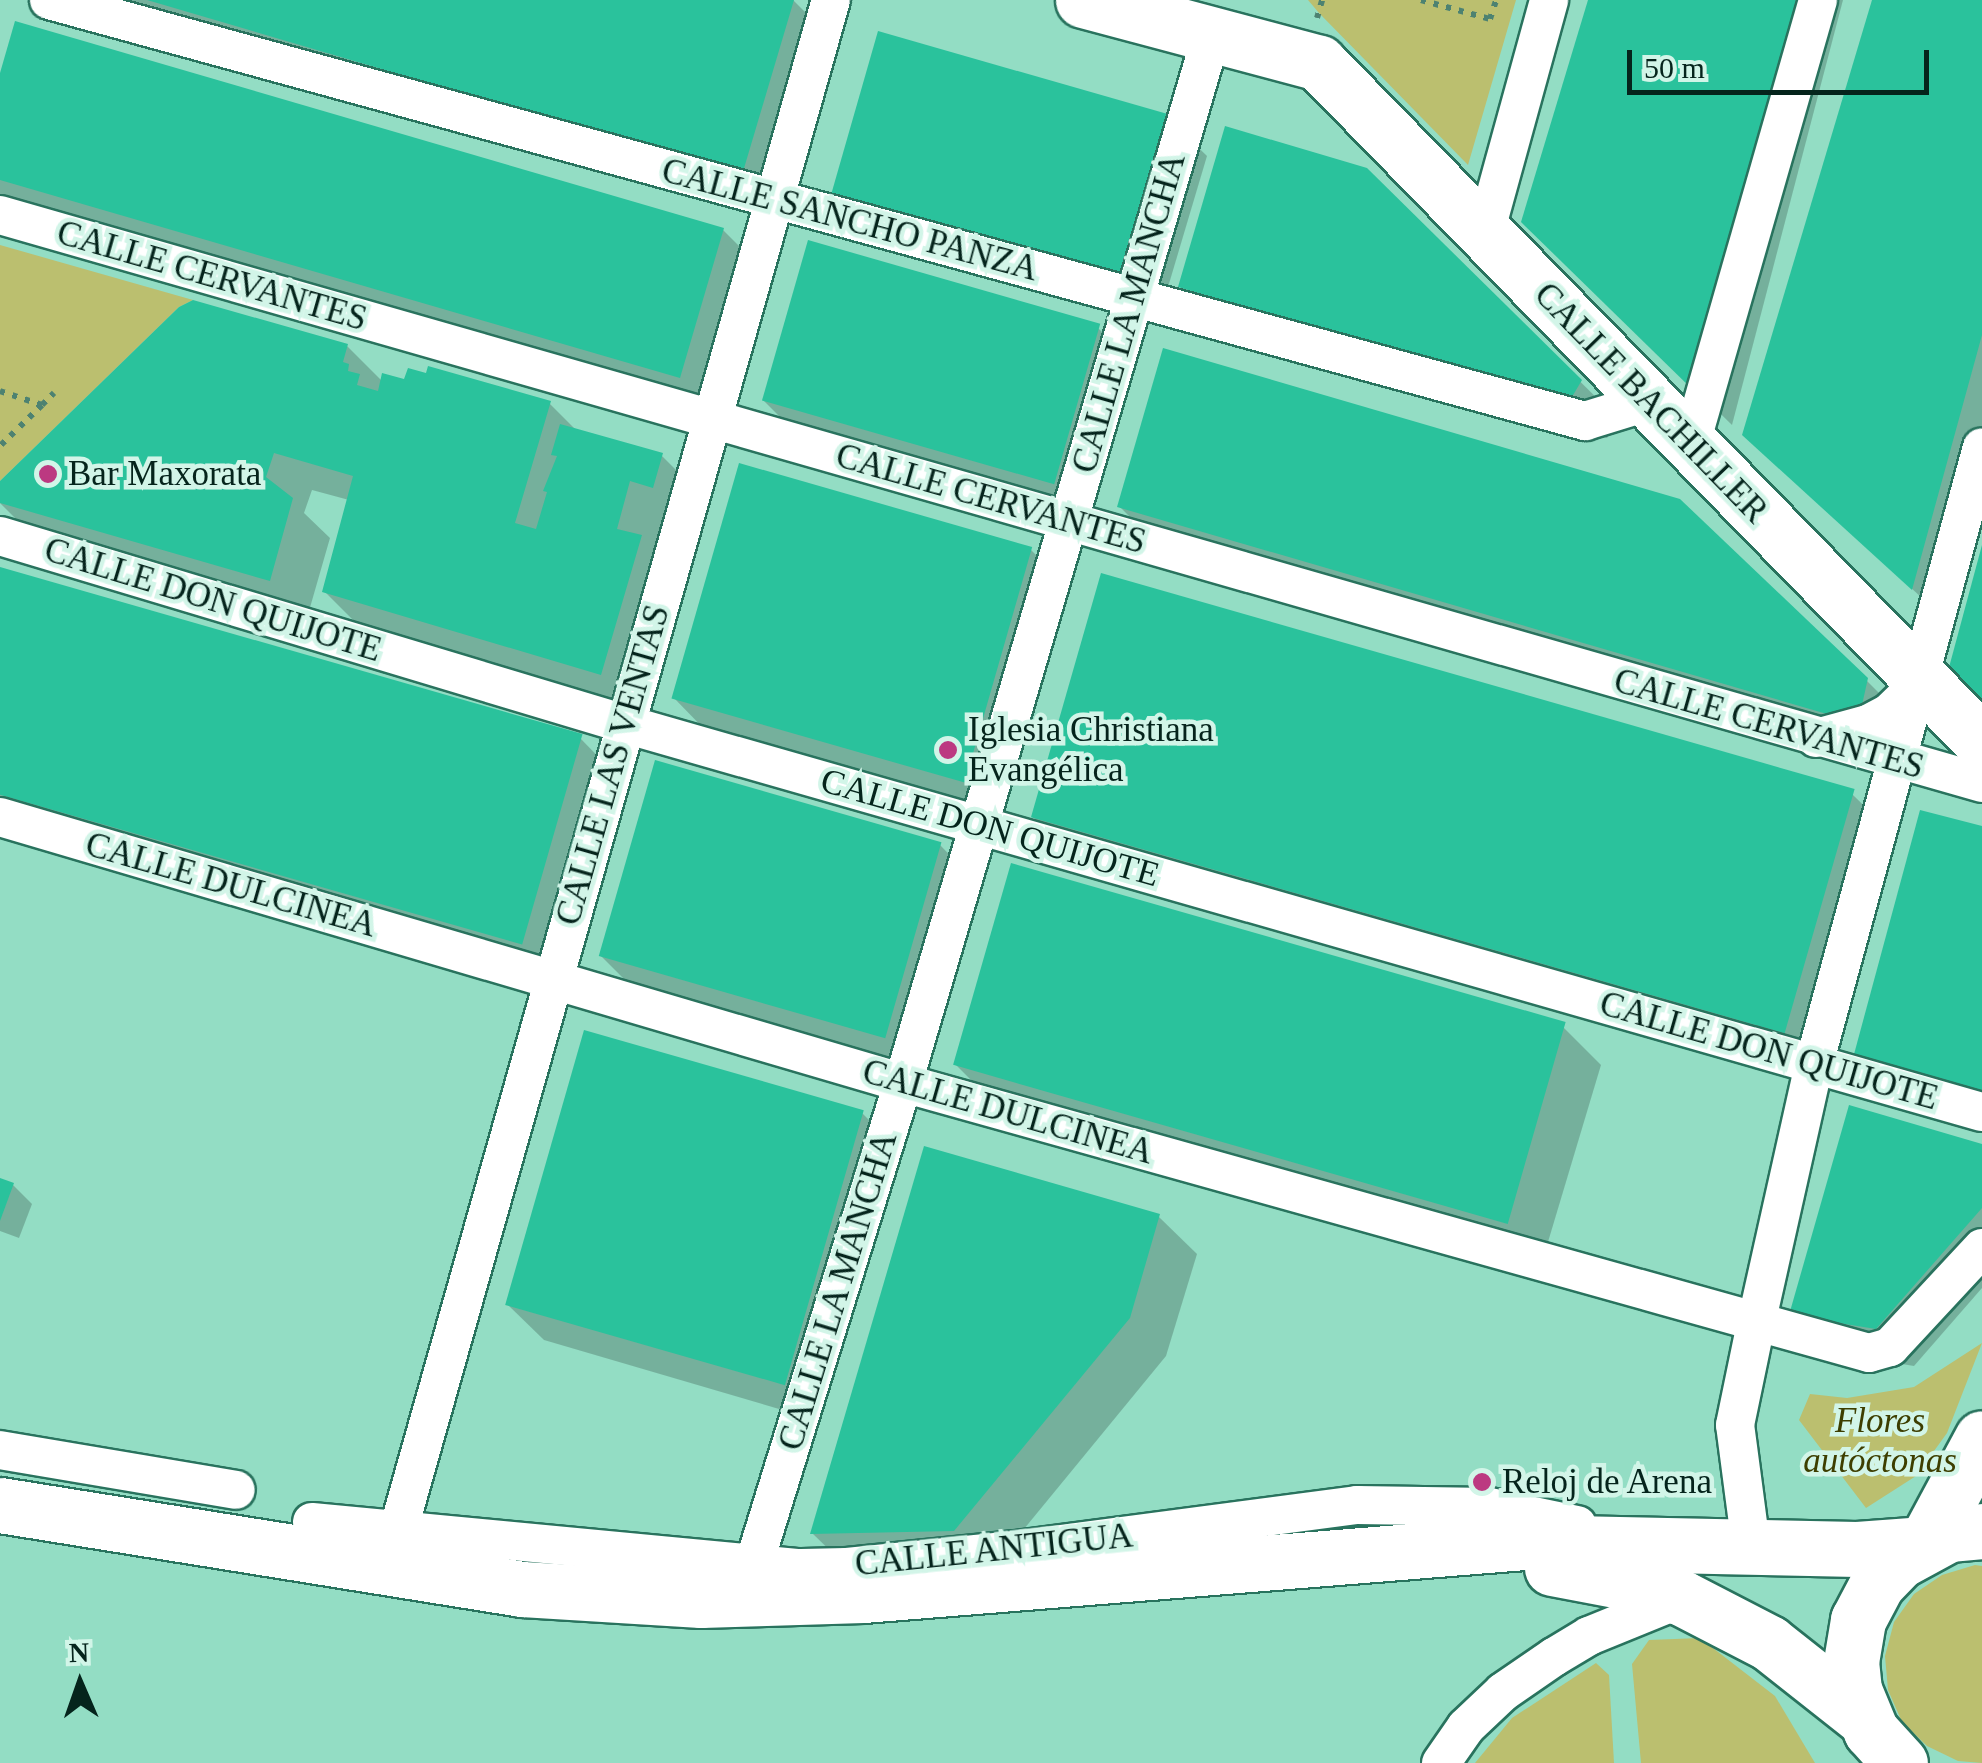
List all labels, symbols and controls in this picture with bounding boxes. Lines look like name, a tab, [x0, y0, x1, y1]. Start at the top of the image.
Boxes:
scale bar	[1632, 30, 1934, 92]
text: 50 m	[1644, 51, 1705, 84]
street label: CALLE LA MANCHA	[1063, 147, 1195, 479]
street label: CALLE SANCHO PANZA	[657, 150, 1043, 290]
street label: CALLE CERVANTES	[52, 212, 372, 340]
street label: CALLE BACHILLER	[1525, 274, 1777, 532]
street label: CALLE CERVANTES	[831, 435, 1151, 563]
place label: Bar Maxorata	[68, 453, 261, 495]
marker: Bar Maxorata	[37, 463, 59, 485]
street label: CALLE DON QUIJOTE	[40, 529, 386, 671]
street label: CALLE LAS VENTAS	[547, 600, 679, 930]
street label: CALLE CERVANTES	[1609, 660, 1929, 788]
place label: Iglesia Christiana Evangélica	[968, 709, 1214, 791]
marker: Iglesia Christiana Evangélica	[937, 739, 959, 761]
street label: CALLE DON QUIJOTE	[816, 760, 1164, 896]
street label: CALLE DULCINEA	[81, 823, 381, 947]
street label: CALLE DON QUIJOTE	[1595, 983, 1943, 1119]
street label: CALLE DULCINEA	[858, 1050, 1158, 1174]
street label: CALLE LA MANCHA	[769, 1126, 907, 1456]
park label: Flores autóctonas	[1803, 1400, 1957, 1482]
place label: Reloj de Arena	[1502, 1461, 1714, 1503]
marker: Reloj de Arena	[1471, 1471, 1493, 1493]
street label: CALLE ANTIGUA	[852, 1514, 1136, 1586]
north arrow	[30, 1633, 130, 1733]
text: N	[68, 1637, 90, 1668]

